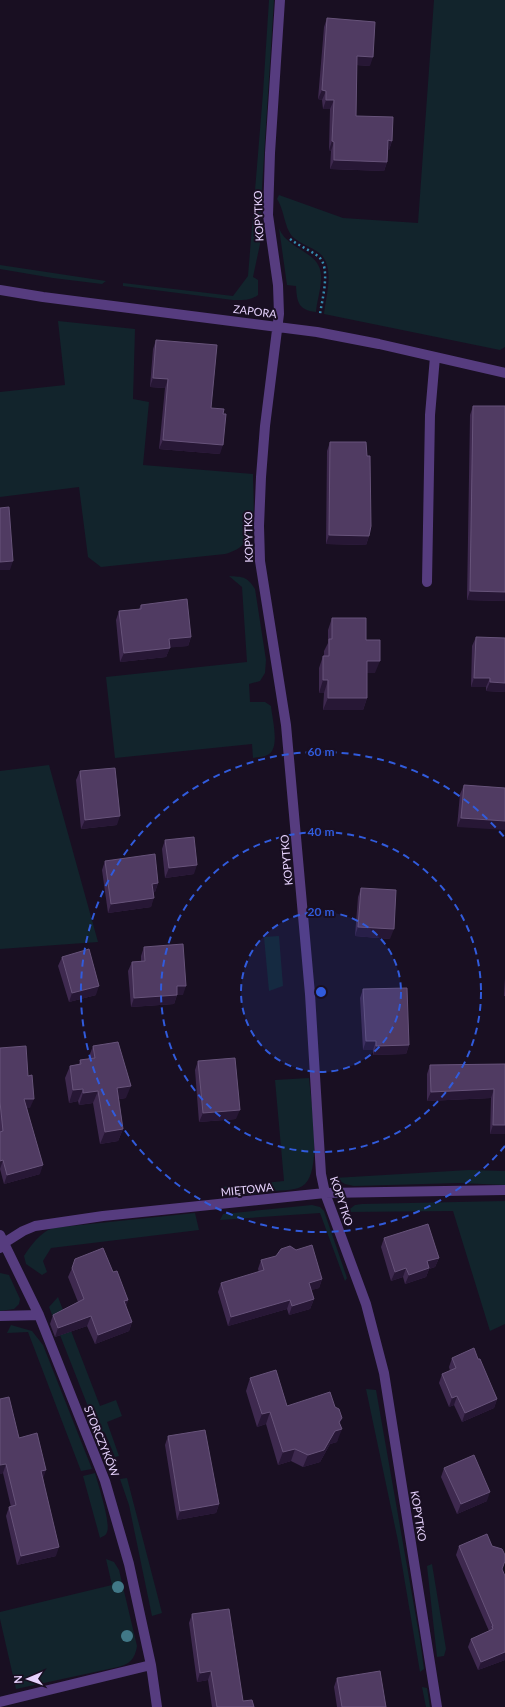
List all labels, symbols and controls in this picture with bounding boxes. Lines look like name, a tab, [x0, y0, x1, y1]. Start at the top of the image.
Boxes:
street label: KOPYTKO	[251, 190, 265, 242]
street label: ZAPORA	[232, 302, 278, 320]
street label: KOPYTKO	[241, 511, 255, 563]
text: 60 m	[308, 744, 334, 759]
text: 40 m	[308, 824, 334, 839]
street label: KOPYTKO	[277, 834, 295, 886]
text: 20 m	[308, 904, 334, 919]
centre of rings	[314, 985, 328, 999]
street label: KOPYTKO	[328, 1175, 356, 1227]
street label: MIĘTOWA	[220, 1180, 274, 1198]
street label: STORCZYKÓW	[82, 1404, 122, 1479]
street label: KOPYTKO	[409, 1490, 429, 1542]
north arrow	[8, 1659, 48, 1699]
text: N	[11, 1675, 24, 1684]

